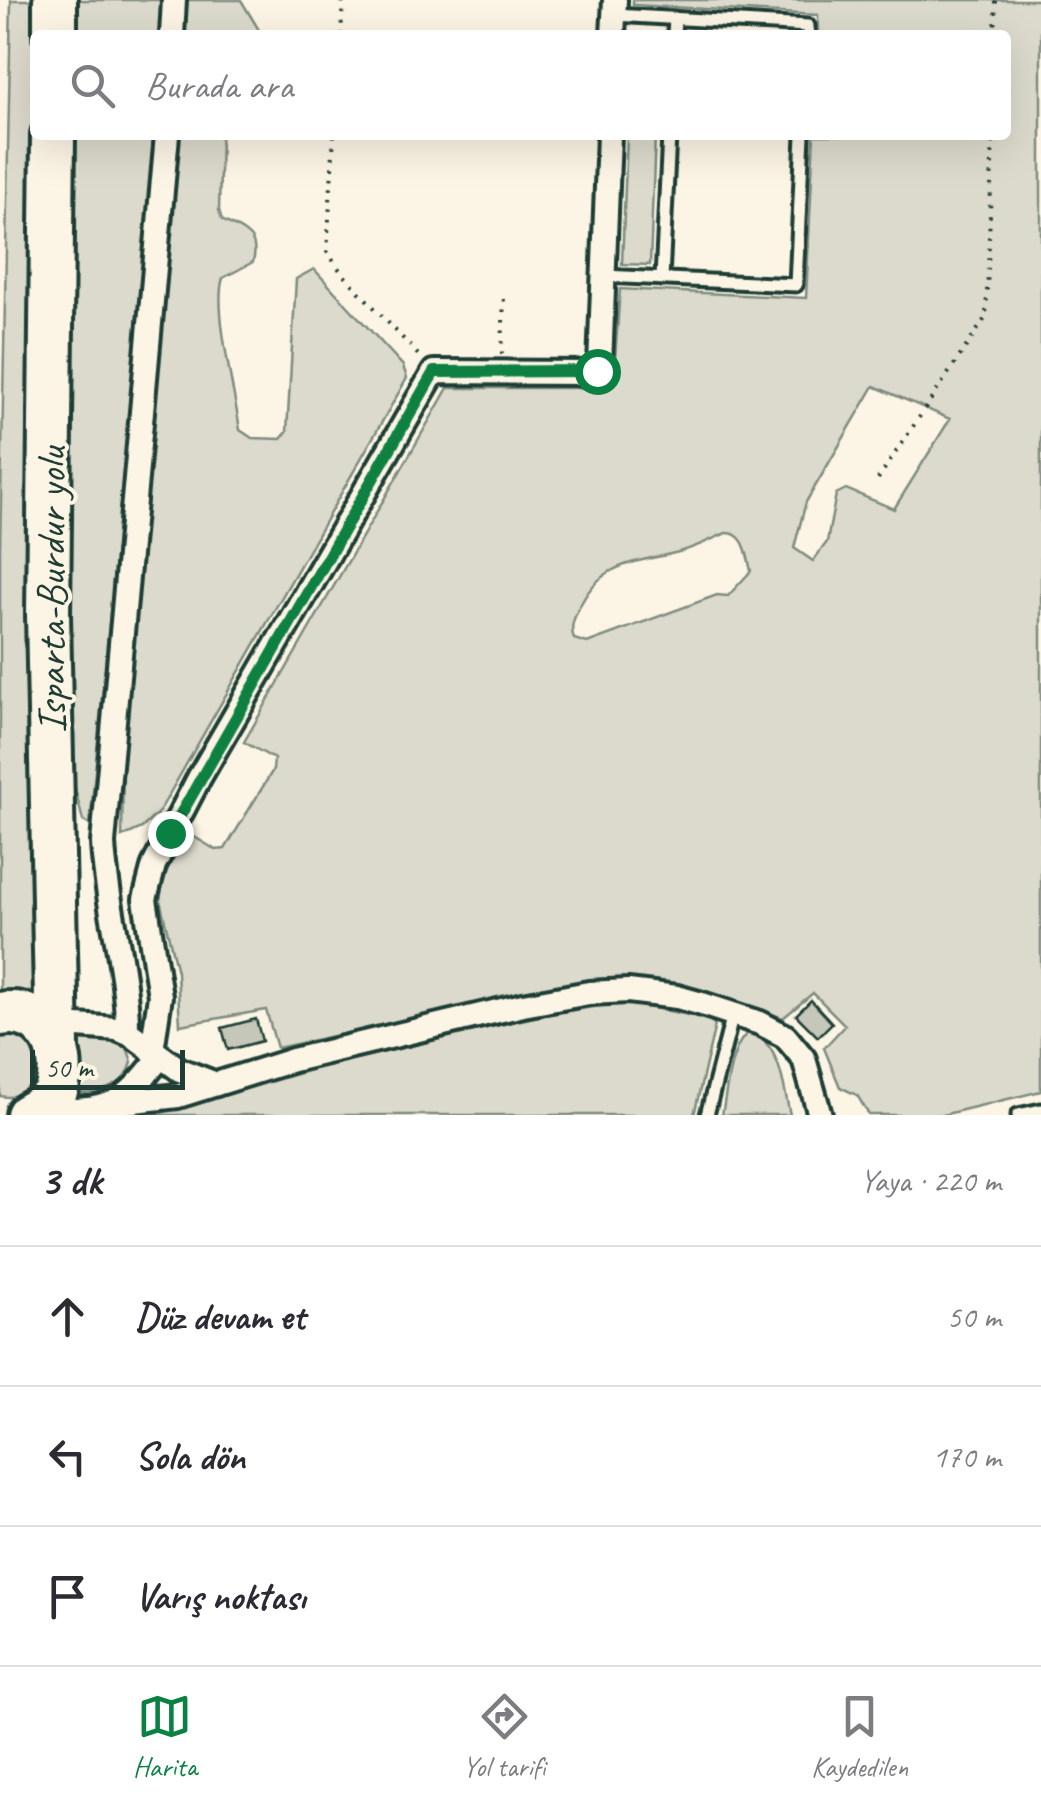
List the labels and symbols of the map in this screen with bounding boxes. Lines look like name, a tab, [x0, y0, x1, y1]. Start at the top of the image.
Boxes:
route start	[575, 349, 621, 395]
street label: Isparta-Burdur yolu	[25, 444, 78, 733]
route end	[148, 811, 194, 857]
scale bar	[30, 1045, 185, 1090]

